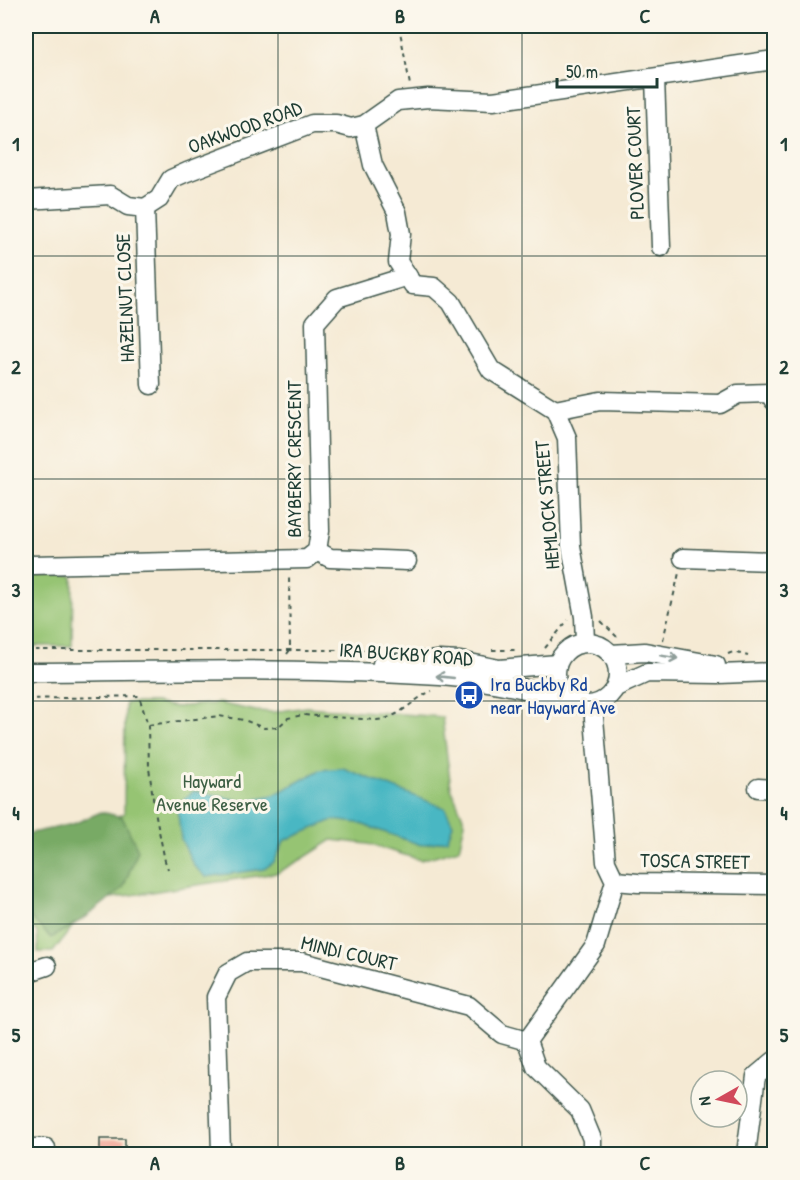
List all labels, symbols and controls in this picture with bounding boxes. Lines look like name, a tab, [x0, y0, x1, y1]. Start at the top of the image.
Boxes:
text: A	[150, 2, 160, 29]
text: B	[395, 2, 405, 29]
text: C	[640, 2, 651, 29]
scale bar	[557, 51, 658, 89]
text: 50 m	[566, 59, 598, 84]
street label: OAKWOOD ROAD	[184, 93, 306, 160]
street label: PLOVER COURT	[619, 105, 650, 220]
text: 1	[12, 130, 20, 157]
text: 1	[780, 130, 788, 157]
street label: HAZELNUT CLOSE	[109, 233, 140, 363]
text: 2	[11, 353, 21, 380]
text: 2	[779, 353, 789, 380]
street label: BAYBERRY CRESCENT	[280, 380, 307, 538]
street label: HEMLOCK STREET	[527, 439, 566, 571]
text: 3	[12, 576, 21, 603]
text: 3	[780, 576, 789, 603]
street label: IRA BUCKBY ROAD	[338, 635, 474, 672]
one-way arrow	[659, 652, 679, 663]
place label: Ira Buckby Rd near Hayward Ave	[490, 670, 616, 720]
one-way arrow	[436, 671, 456, 682]
bus stop icon: Ira Buckby Rd near Hayward Ave	[453, 679, 485, 711]
park label: Hayward Avenue Reserve	[156, 767, 268, 817]
text: 4	[12, 799, 20, 826]
text: 4	[780, 799, 788, 826]
street label: TOSCA STREET	[640, 846, 751, 875]
street label: MINDI COURT	[299, 928, 400, 977]
text: 5	[12, 1021, 21, 1048]
text: 5	[780, 1021, 789, 1048]
north arrow	[689, 1069, 749, 1129]
text: N	[693, 1095, 716, 1107]
text: A	[150, 1149, 160, 1176]
text: B	[395, 1149, 405, 1176]
text: C	[640, 1149, 651, 1176]

